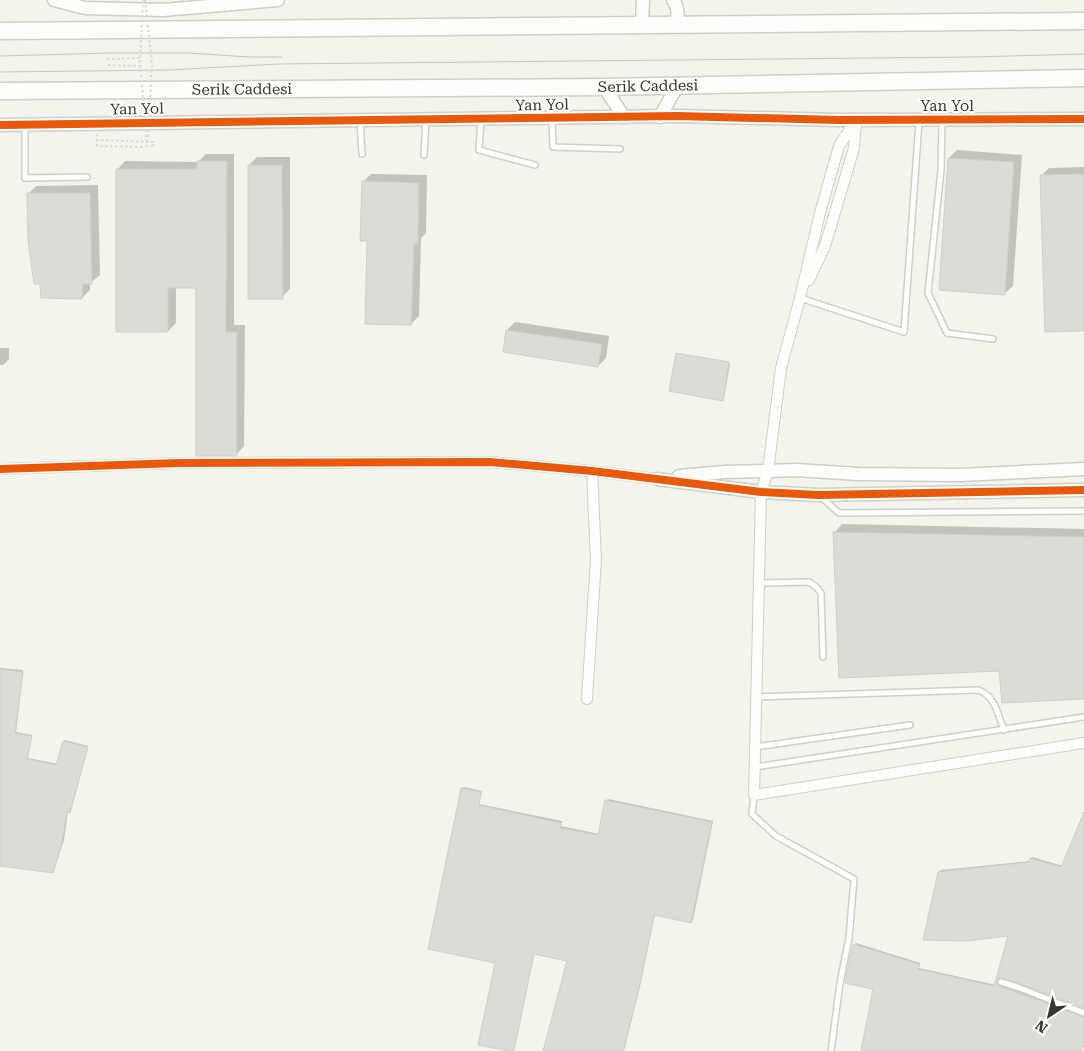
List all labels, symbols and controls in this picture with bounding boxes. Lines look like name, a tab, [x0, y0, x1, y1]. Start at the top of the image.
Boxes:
street label: Serik Caddesi	[598, 76, 698, 96]
street label: Serik Caddesi	[192, 80, 292, 99]
street label: Yan Yol	[515, 96, 569, 114]
street label: Yan Yol	[920, 97, 974, 115]
street label: Yan Yol	[110, 100, 164, 118]
north arrow	[1024, 991, 1074, 1041]
text: N	[1032, 1017, 1051, 1036]

